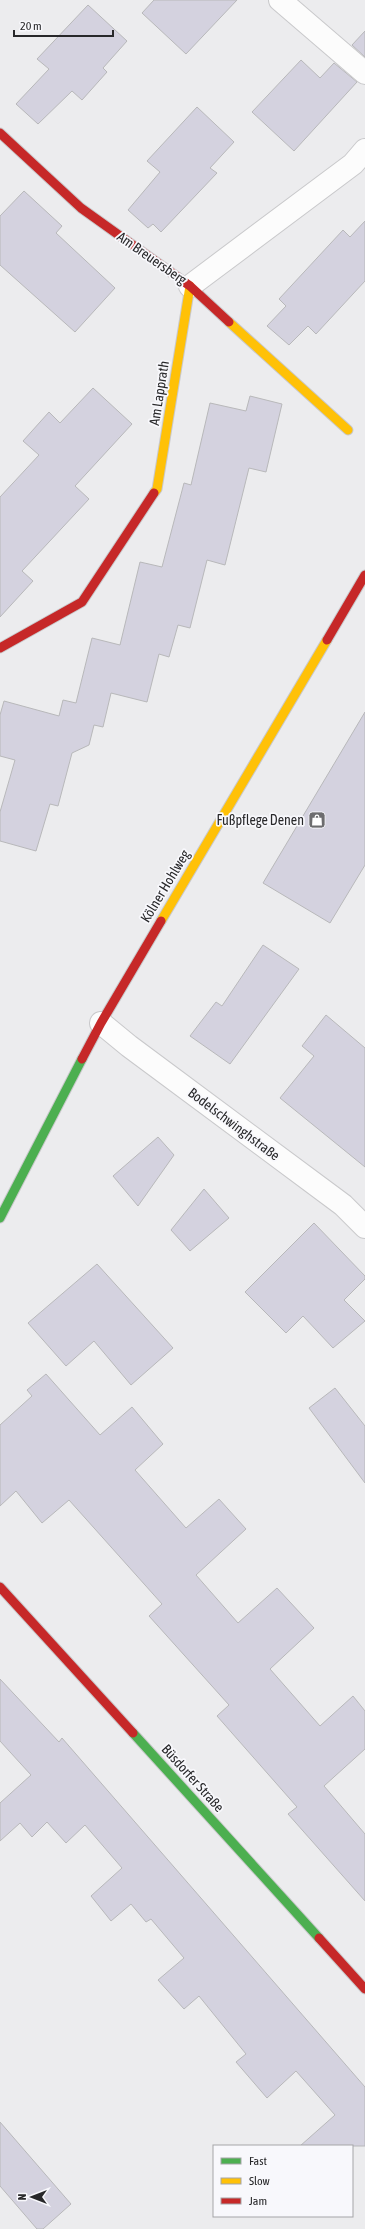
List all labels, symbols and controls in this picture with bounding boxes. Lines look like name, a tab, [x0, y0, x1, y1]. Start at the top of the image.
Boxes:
scale bar	[14, 12, 113, 38]
text: 20 m	[20, 19, 42, 33]
street label: Am Breuersberg	[114, 228, 190, 288]
street label: Am Lapprath	[146, 360, 172, 426]
shop icon: Fußpflege Denen	[307, 810, 327, 830]
place label: Fußpflege Denen	[217, 812, 304, 828]
street label: Kölner Hohlweg	[137, 847, 193, 925]
street label: Bodelschwinghstraße	[185, 1084, 283, 1164]
street label: Büsdorfer Straße	[159, 1741, 227, 1815]
legend	[213, 2145, 353, 2217]
text: Fast	[249, 2154, 267, 2168]
text: Slow	[249, 2174, 270, 2188]
north arrow	[12, 2177, 52, 2217]
text: N	[16, 2194, 28, 2200]
text: Jam	[249, 2194, 267, 2208]

